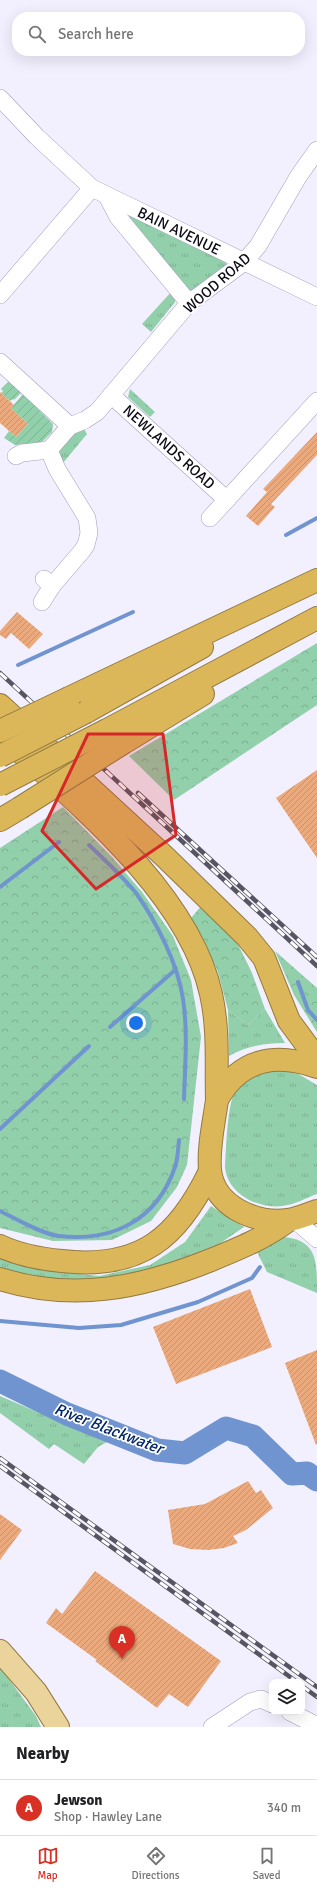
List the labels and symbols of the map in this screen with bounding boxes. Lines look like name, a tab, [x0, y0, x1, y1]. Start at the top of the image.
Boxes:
street label: BAIN AVENUE	[134, 203, 224, 259]
street label: WOOD ROAD	[180, 249, 254, 317]
street label: NEWLANDS ROAD	[119, 401, 219, 493]
your location	[126, 1013, 146, 1033]
water label: River Blackwater	[51, 1399, 168, 1460]
pin: A	[109, 1626, 135, 1659]

